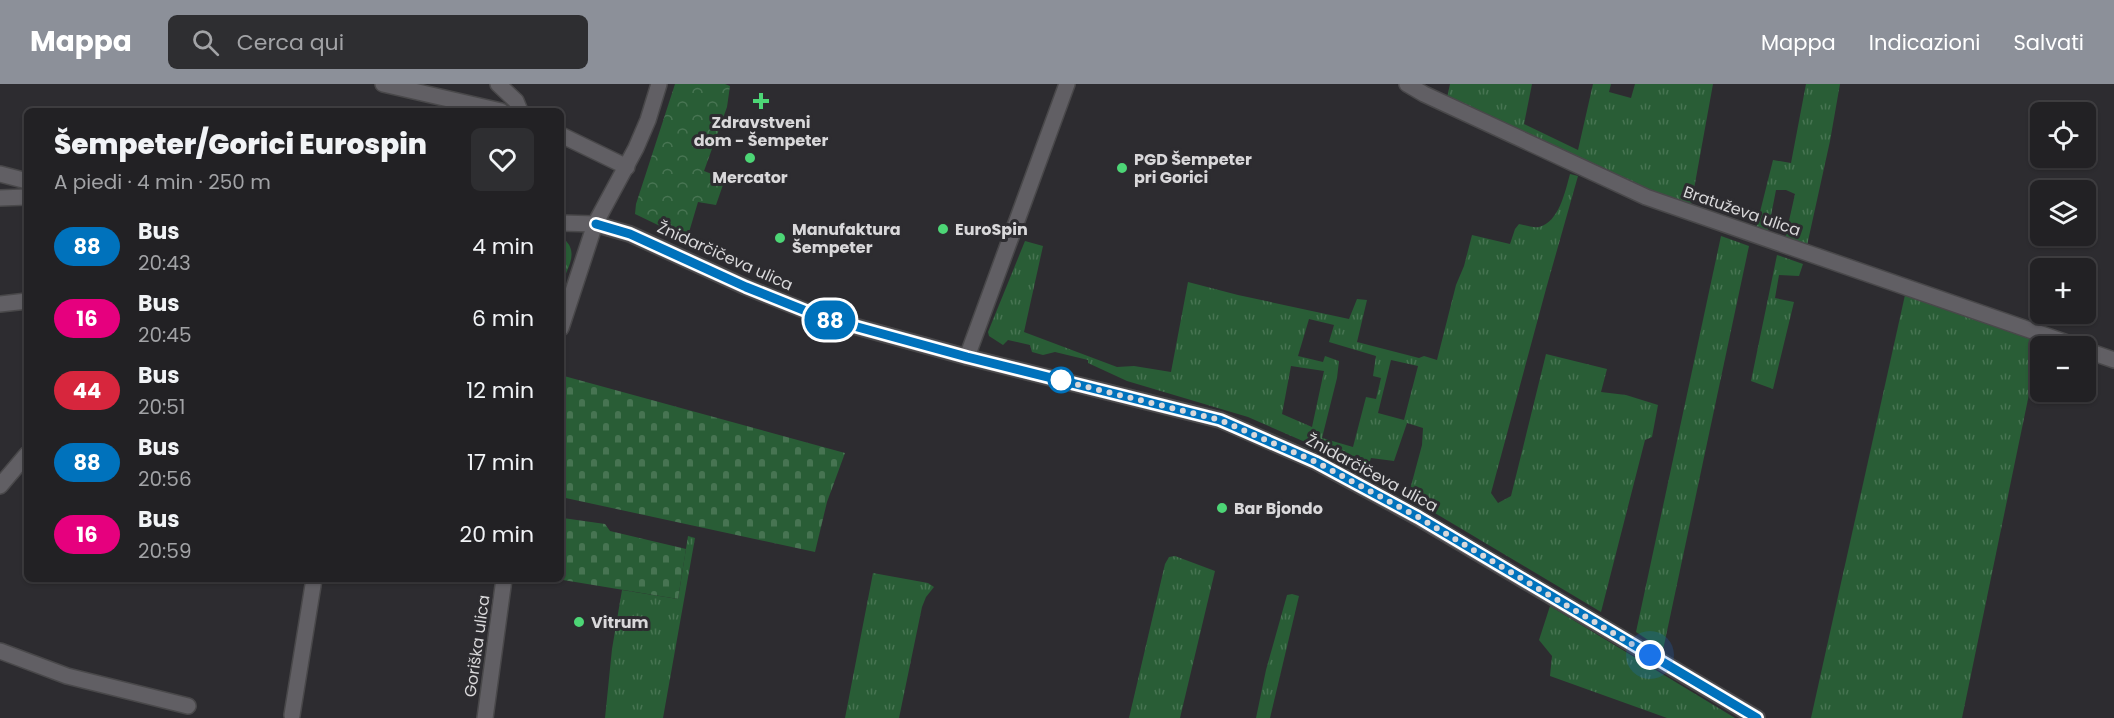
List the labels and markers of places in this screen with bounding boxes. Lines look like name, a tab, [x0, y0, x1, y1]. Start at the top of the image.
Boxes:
marker: Zdravstveni dom - Šempeter	[752, 92, 770, 110]
place label: Zdravstveni dom - Šempeter	[694, 111, 828, 152]
place label: PGD Šempeter pri Gorici	[1134, 148, 1252, 189]
marker: Mercator	[743, 151, 757, 165]
marker: PGD Šempeter pri Gorici	[1115, 161, 1129, 175]
place label: Mercator	[712, 166, 788, 189]
place label: Manufaktura Šempeter	[792, 218, 901, 259]
place label: EuroSpin	[955, 218, 1028, 241]
marker: EuroSpin	[936, 222, 950, 236]
marker: Manufaktura Šempeter	[773, 231, 787, 245]
unlabelled marker	[1048, 367, 1074, 393]
place label: Bar Bjondo	[1234, 497, 1323, 520]
marker: Bar Bjondo	[1215, 501, 1229, 515]
place label: Vitrum	[591, 611, 649, 634]
marker: Vitrum	[572, 615, 586, 629]

